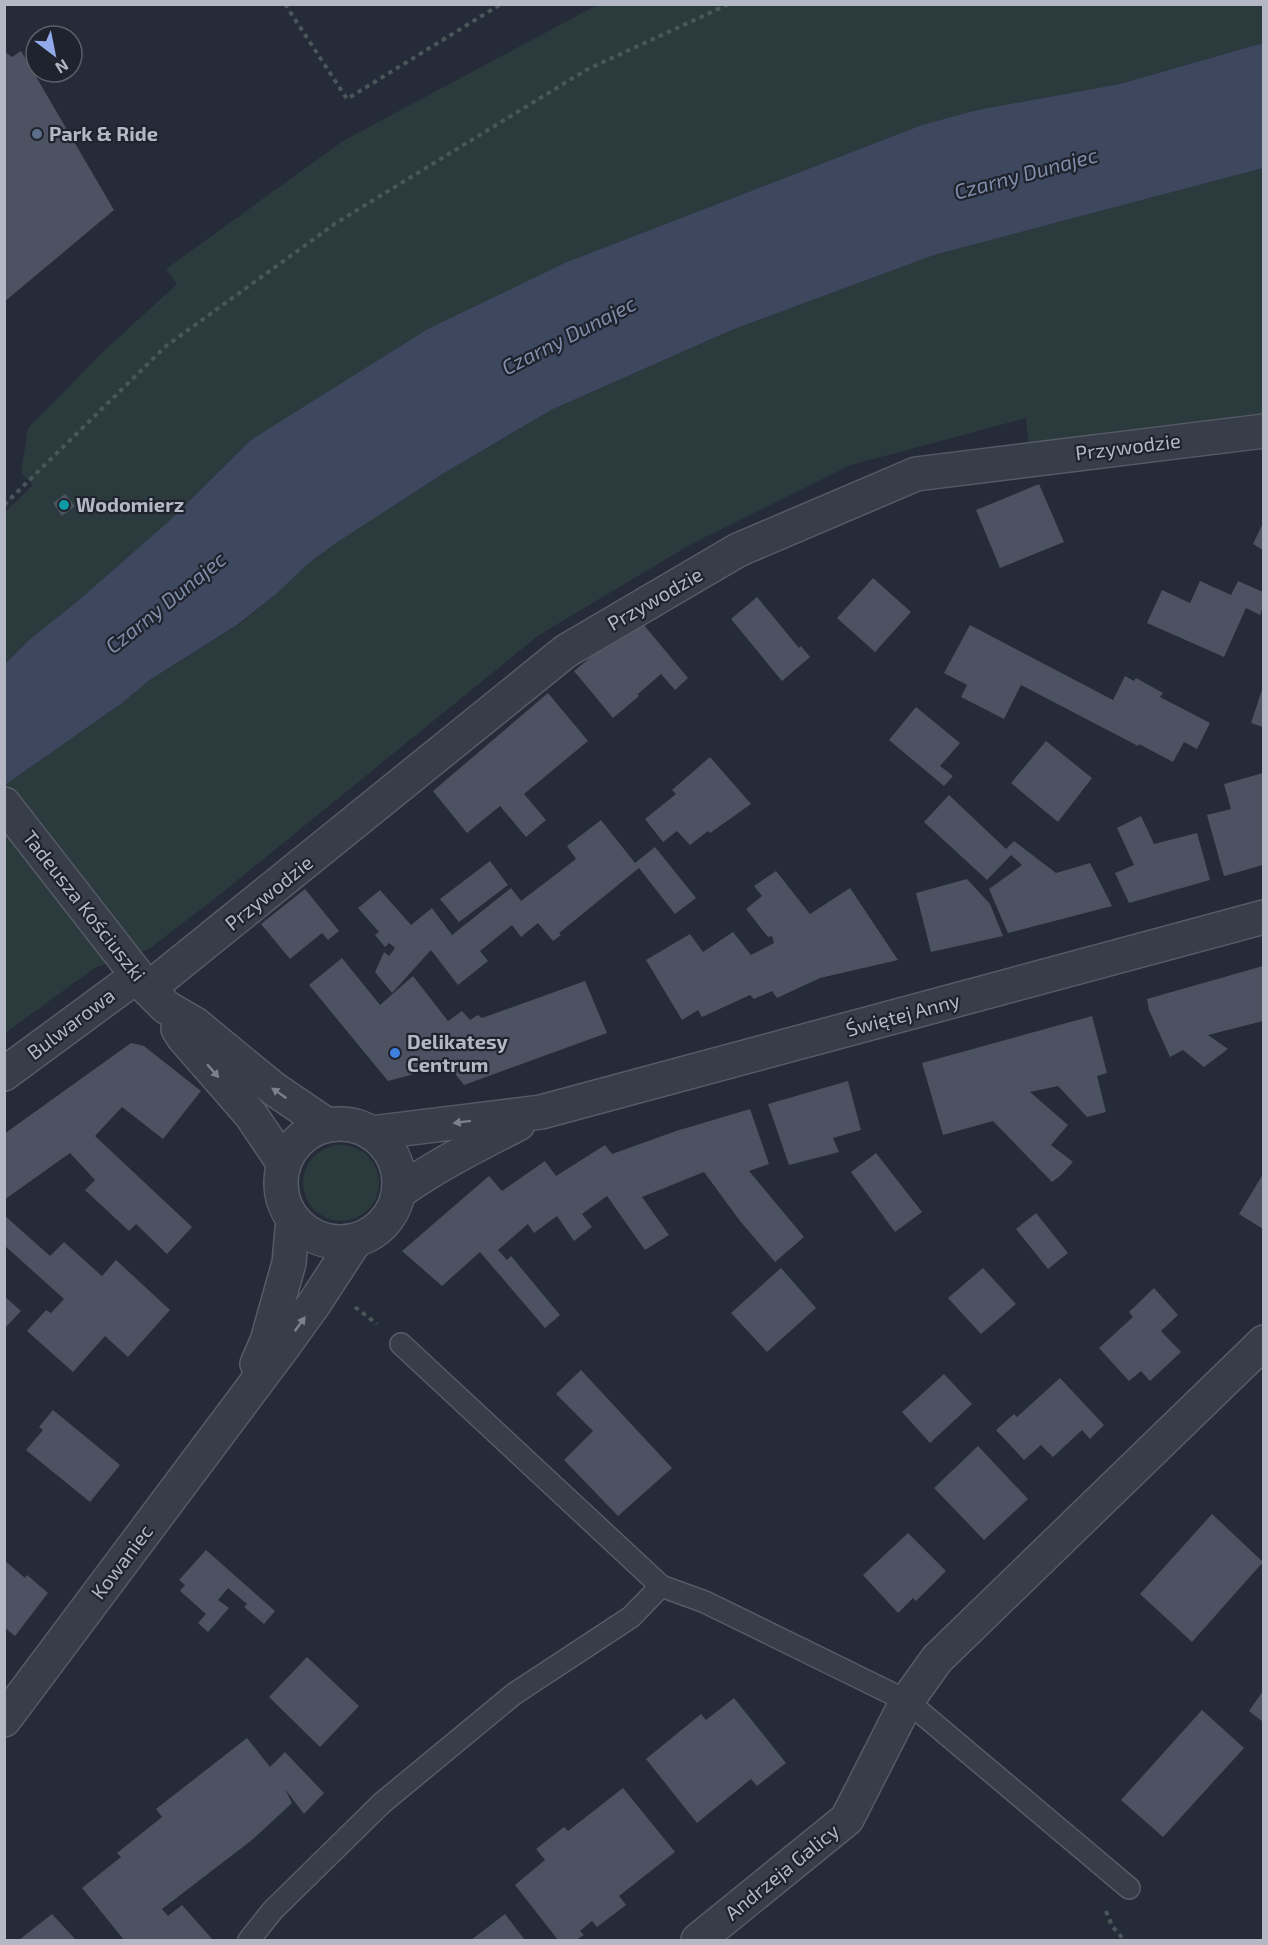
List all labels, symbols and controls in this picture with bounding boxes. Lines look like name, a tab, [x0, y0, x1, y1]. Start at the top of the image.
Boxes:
north arrow	[24, 24, 84, 84]
text: N	[52, 56, 72, 78]
place label: Park & Ride	[49, 121, 158, 145]
marker: Park & Ride	[30, 127, 44, 141]
water label: Czarny Dunajec	[951, 141, 1100, 205]
water label: Czarny Dunajec	[497, 290, 640, 380]
street label: Przywodzie	[1074, 428, 1182, 464]
place label: Wodomierz	[76, 492, 184, 516]
marker: Wodomierz	[57, 498, 71, 512]
water label: Czarny Dunajec	[100, 546, 231, 659]
street label: Przywodzie	[603, 561, 706, 635]
street label: Tadeusza Kościuszki	[18, 825, 151, 986]
street label: Przywodzie	[220, 850, 317, 935]
street label: Bulwarowa	[22, 983, 119, 1064]
street label: Świętej Anny	[843, 987, 963, 1041]
place label: Delikatesy Centrum	[407, 1029, 509, 1076]
marker: Delikatesy Centrum	[388, 1046, 402, 1060]
one-way arrow	[206, 1063, 219, 1078]
one-way arrow	[272, 1087, 288, 1099]
one-way arrow	[453, 1117, 472, 1127]
one-way arrow	[294, 1316, 306, 1332]
street label: Kowaniec	[85, 1519, 157, 1604]
street label: Andrzeja Galicy	[720, 1818, 844, 1925]

